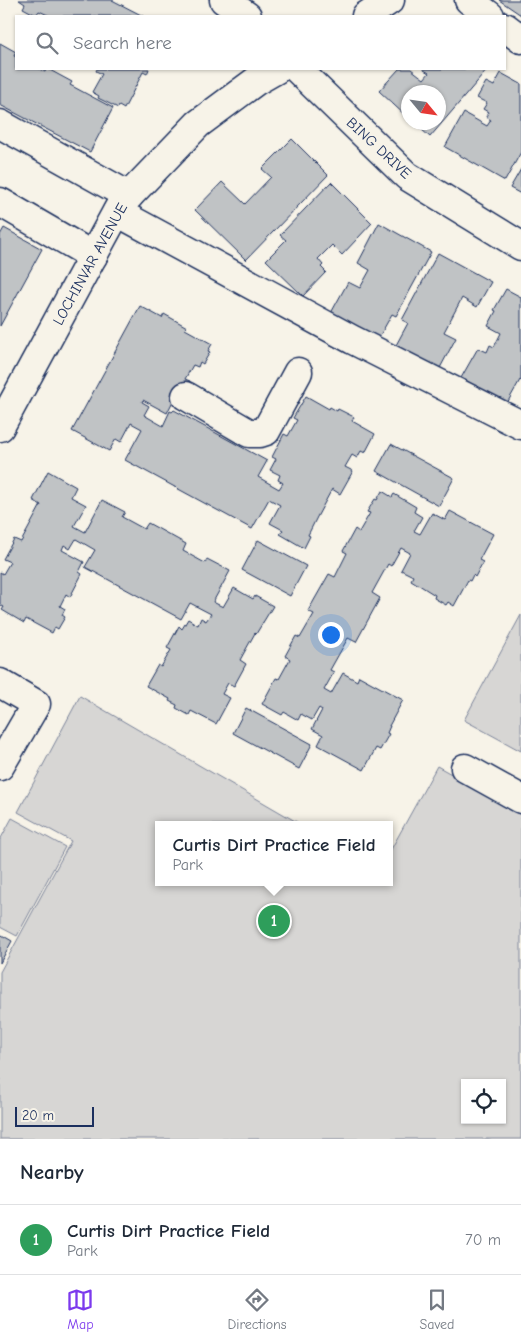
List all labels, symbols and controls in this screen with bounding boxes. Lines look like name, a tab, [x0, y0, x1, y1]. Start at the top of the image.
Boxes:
search box	[15, 15, 506, 70]
icon: search	[33, 29, 61, 57]
text: Search here	[73, 32, 172, 54]
north arrow	[401, 85, 446, 130]
street label: BING DRIVE	[343, 113, 415, 183]
street label: LOCHINVAR AVENUE	[49, 200, 131, 328]
your location	[318, 622, 344, 648]
popup	[155, 821, 393, 886]
text: Curtis Dirt Practice Field	[172, 834, 376, 856]
text: Park	[172, 856, 203, 874]
pin: 1	[258, 902, 290, 940]
map controls	[461, 1079, 506, 1124]
button: locate	[461, 1079, 506, 1124]
scale bar	[15, 1104, 94, 1127]
text: 20 m	[22, 1107, 54, 1124]
text: Nearby	[20, 1160, 84, 1184]
text: Curtis Dirt Practice Field	[67, 1220, 270, 1242]
text: 1	[33, 1231, 39, 1249]
text: 70 m	[465, 1231, 501, 1249]
text: Park	[67, 1242, 98, 1260]
tab: Map	[66, 1286, 94, 1333]
tab: Directions	[227, 1286, 287, 1333]
tab: Saved	[420, 1286, 455, 1333]

